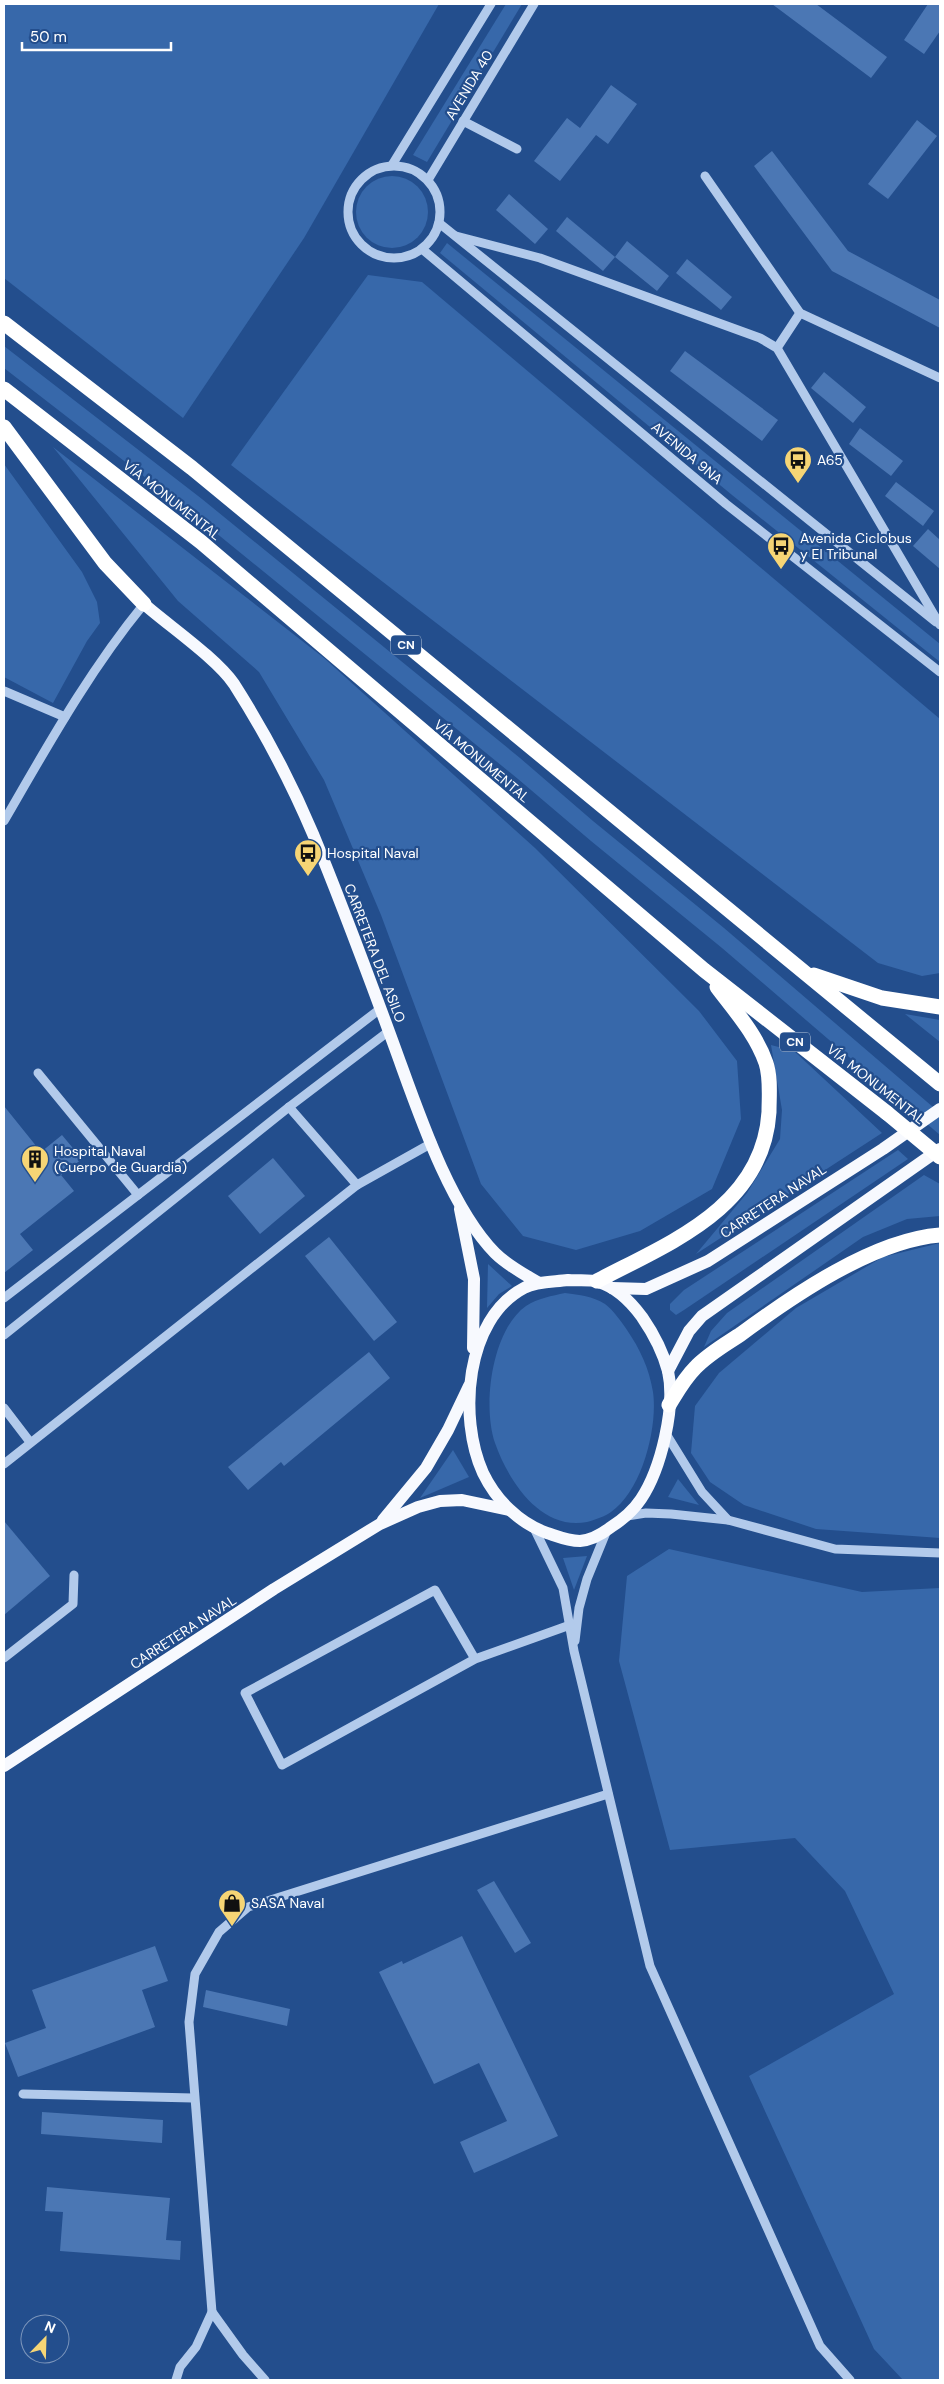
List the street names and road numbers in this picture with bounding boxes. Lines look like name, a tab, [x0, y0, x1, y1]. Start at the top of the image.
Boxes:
street label: AVENIDA 40	[441, 47, 497, 123]
street label: AVENIDA 9NA	[648, 418, 726, 488]
street label: VÍA MONUMENTAL	[119, 456, 225, 544]
road number: CN	[391, 636, 421, 654]
street label: VÍA MONUMENTAL	[430, 716, 534, 806]
street label: CARRETERA DEL ASILO	[340, 881, 410, 1025]
road number: CN	[780, 1032, 810, 1052]
street label: VÍA MONUMENTAL	[823, 1040, 929, 1128]
street label: CARRETERA NAVAL	[717, 1160, 829, 1242]
street label: CARRETERA NAVAL	[127, 1591, 239, 1673]

